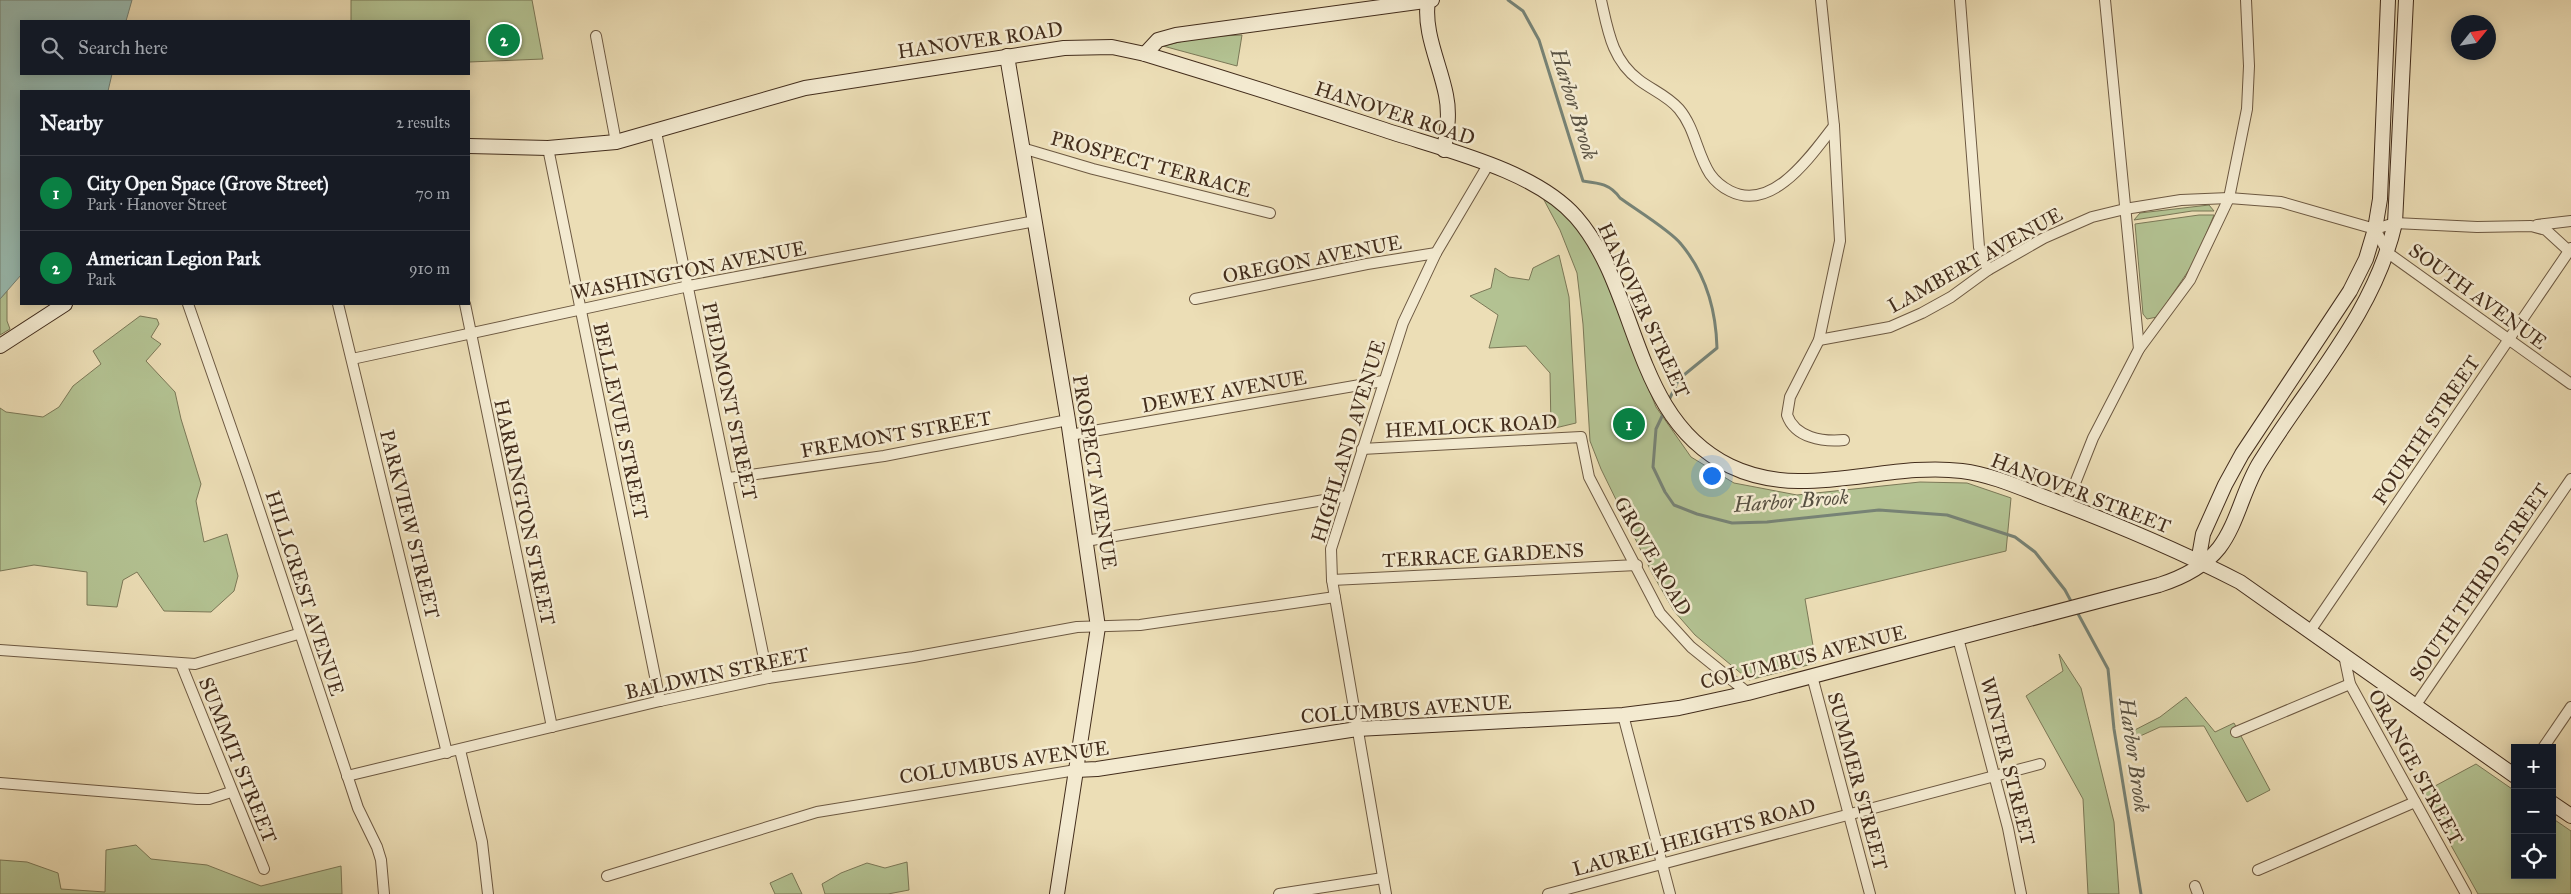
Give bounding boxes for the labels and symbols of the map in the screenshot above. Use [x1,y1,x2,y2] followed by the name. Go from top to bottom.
[2451,15,2496,60] north arrow
[896,17,1064,63] street label: HANOVER ROAD
[488,21,520,59] pin: 2
[1544,44,1604,164] water label: Harbor Brook
[1312,76,1478,150] street label: HANOVER ROAD
[1048,126,1254,202] street label: PROSPECT TERRACE
[1884,202,2066,318] street label: LAMBERT AVENUE
[1593,219,1695,402] street label: HANOVER STREET
[1221,230,1403,288] street label: OREGON AVENUE
[570,236,808,304] street label: WASHINGTON AVENUE
[2404,238,2552,354] street label: SOUTH AVENUE
[697,300,763,502] street label: PIEDMONT STREET
[588,320,654,522] street label: BELLEVUE STREET
[1306,337,1390,545] street label: HIGHLAND AVENUE
[2367,351,2485,509] street label: FOURTH STREET
[1140,365,1308,417] street label: DEWEY AVENUE
[1068,373,1122,571] street label: PROSPECT AVENUE
[489,397,561,627] street label: HARRINGTON STREET
[799,405,994,463] street label: FREMONT STREET
[1613,405,1645,443] pin: 1
[1384,410,1558,442] street label: HEMLOCK ROAD
[375,427,445,621] street label: PARKVIEW STREET
[1988,448,2174,538] street label: HANOVER STREET
[1699,463,1725,489] your location
[2404,478,2554,685] street label: SOUTH THIRD STREET
[1731,484,1850,518] water label: Harbor Brook
[260,487,350,699] street label: HILLCREST AVENUE
[1609,492,1697,620] street label: GROVE ROAD
[1382,538,1584,572] street label: TERRACE GARDENS
[1698,620,1908,694] street label: COLUMBUS AVENUE
[623,642,811,704] street label: BALDWIN STREET
[194,674,282,847] street label: SUMMIT STREET
[1975,674,2041,848] street label: WINTER STREET
[2363,685,2469,849] street label: ORANGE STREET
[1300,690,1512,728] street label: COLUMBUS AVENUE
[1823,690,1893,873] street label: SUMMER STREET
[2113,695,2155,815] water label: Harbor Brook
[898,735,1110,789] street label: COLUMBUS AVENUE
[1570,793,1818,881] street label: LAUREL HEIGHTS ROAD

